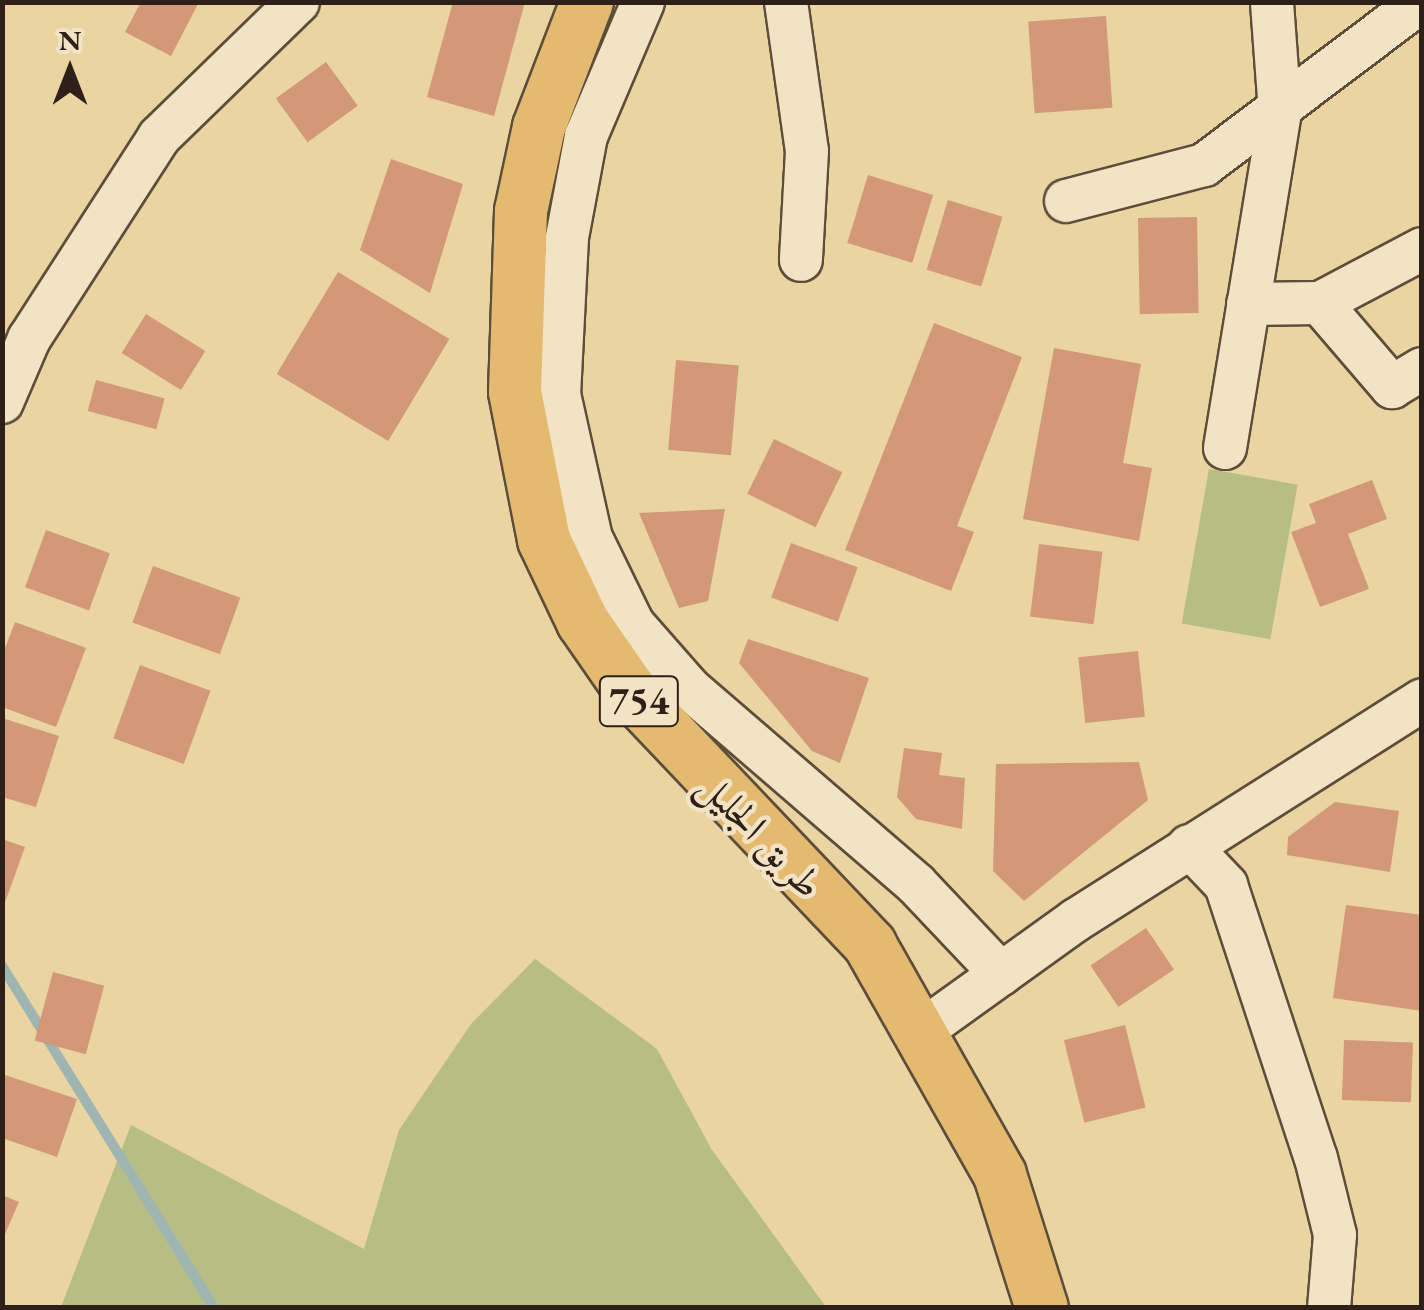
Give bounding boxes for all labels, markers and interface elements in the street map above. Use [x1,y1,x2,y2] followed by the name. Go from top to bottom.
[20,20,120,120] north arrow
[59,22,81,58] text: N
[596,668,682,734] road number: 754
[689,760,833,908] street label: طريق الجليل

